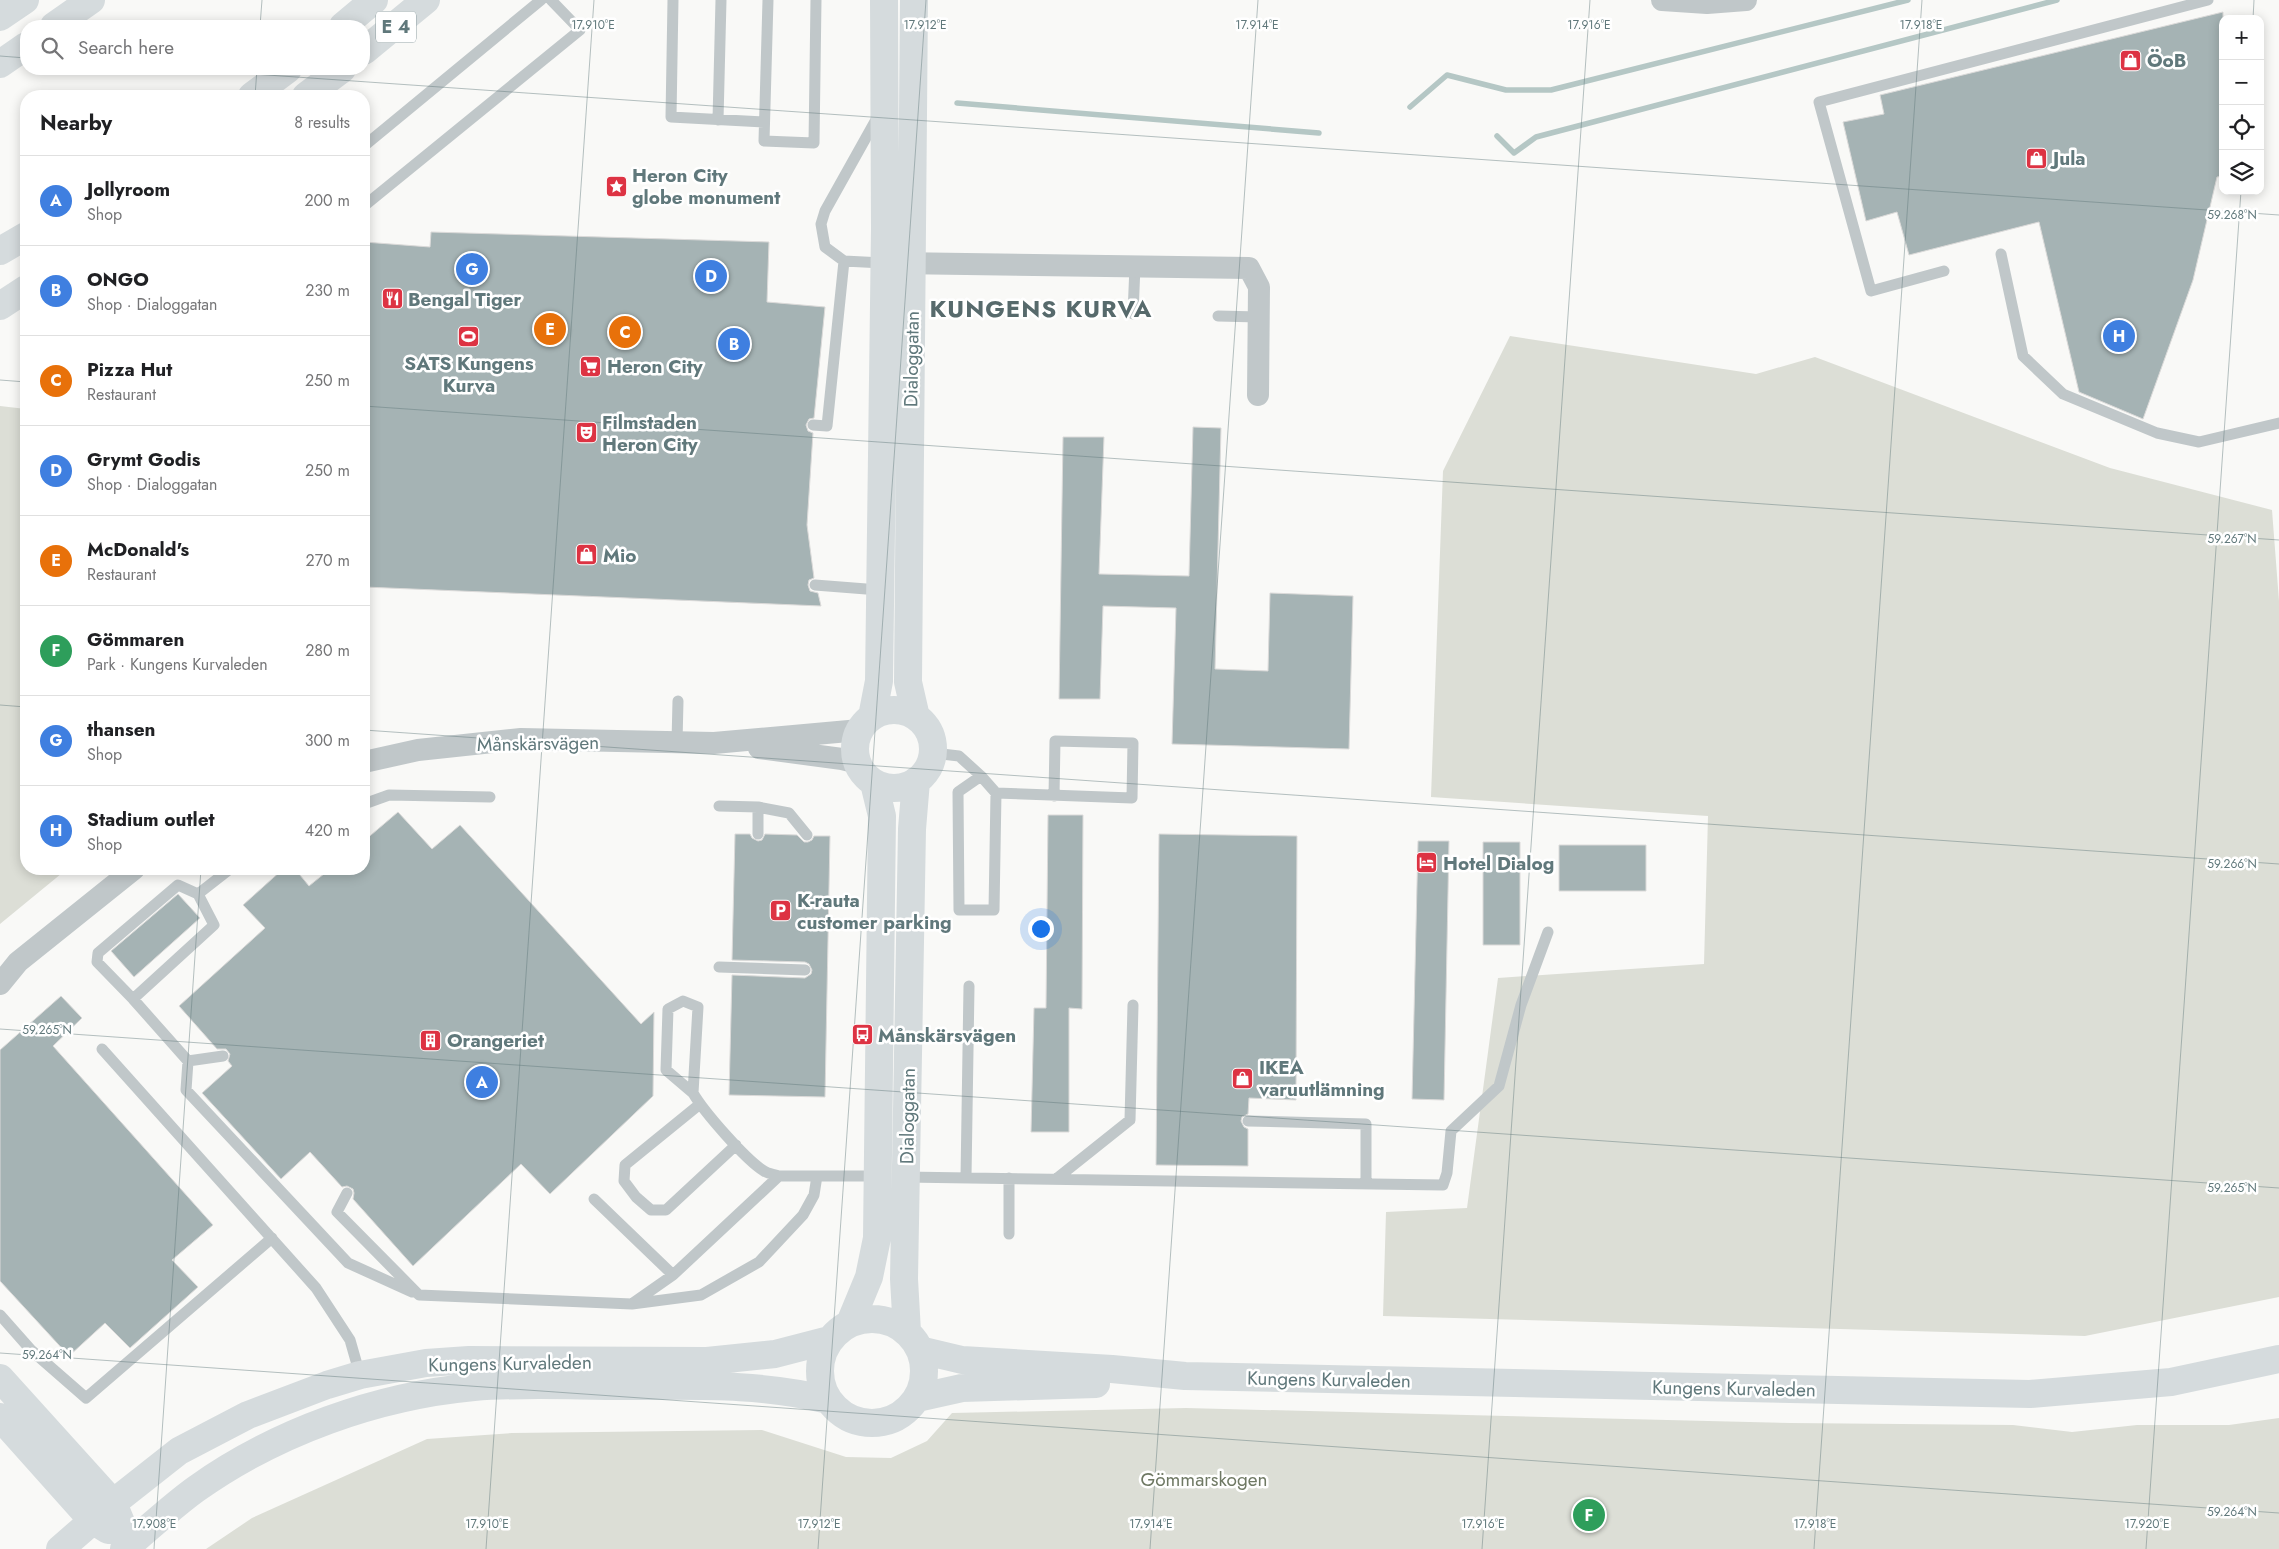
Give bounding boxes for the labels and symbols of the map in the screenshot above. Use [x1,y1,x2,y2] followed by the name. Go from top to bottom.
[376,12,416,42] road number: E 4
[571,16,615,34] text: 17.910°E
[903,16,947,34] text: 17.912°E
[1235,16,1279,34] text: 17.914°E
[1567,16,1611,34] text: 17.916°E
[1900,16,1942,34] text: 17.918°E
[2147,47,2186,74] place label: ÖoB
[2119,48,2143,72] shop icon: ÖoB
[2049,145,2086,172] place label: Jula
[2025,146,2049,170] shop icon: Jula
[632,162,780,211] place label: Heron City globe monument
[604,174,628,198] place icon: Heron City globe monument
[2207,206,2257,224] text: 59.268°N
[456,250,488,288] pin: G
[695,257,727,295] pin: D
[408,286,521,313] place label: Bengal Tiger
[380,287,404,311] restaurant icon: Bengal Tiger
[930,291,1152,326] district label: KUNGENS KURVA
[534,310,566,348] pin: E
[897,311,926,407] street label: Dialoggatan
[609,313,641,351] pin: C
[2103,317,2135,355] pin: H
[457,325,481,349] sports icon: SATS Kungens Kurva
[718,325,750,363] pin: B
[404,350,534,399] place label: SATS Kungens Kurva
[607,353,704,380] place label: Heron City
[579,354,603,378] supermarket icon: Heron City
[602,409,699,458] place label: Filmstaden Heron City
[574,421,598,445] theatre icon: Filmstaden Heron City
[2207,530,2257,548] text: 59.267°N
[603,542,636,569] place label: Mio
[575,543,599,567] shop icon: Mio
[477,729,599,758] street label: Månskärsvägen
[1443,850,1554,877] place label: Hotel Dialog
[1415,851,1439,875] hotel icon: Hotel Dialog
[2207,855,2257,873] text: 59.266°N
[797,887,952,936] place label: K-rauta customer parking
[769,899,793,923] parking icon: K-rauta customer parking
[1028,916,1054,942] your location
[22,1021,72,1039] text: 59.265°N
[878,1022,1016,1049] place label: Månskärsvägen
[850,1023,874,1047] bus stop icon: Månskärsvägen
[447,1027,544,1054] place label: Orangeriet
[419,1028,443,1052] building icon: Orangeriet
[1258,1054,1385,1103] place label: IKEA varuutlämning
[466,1063,498,1101] pin: A
[1231,1066,1255,1090] shop icon: IKEA varuutlämning
[893,1068,922,1164] street label: Dialoggatan
[2207,1179,2257,1197] text: 59.265°N
[22,1346,72,1364] text: 59.264°N
[428,1349,592,1378] street label: Kungens Kurvaleden
[1247,1365,1411,1394] street label: Kungens Kurvaleden
[1652,1374,1816,1403] street label: Kungens Kurvaleden
[1140,1466,1268,1493] park label: Gömmarskogen
[1573,1496,1605,1534] pin: F
[2207,1503,2257,1521] text: 59.264°N
[132,1515,176,1533] text: 17.908°E
[465,1515,509,1533] text: 17.910°E
[797,1515,841,1533] text: 17.912°E
[1129,1515,1173,1533] text: 17.914°E
[1461,1515,1505,1533] text: 17.916°E
[1794,1515,1836,1533] text: 17.918°E
[2125,1515,2169,1533] text: 17.920°E

